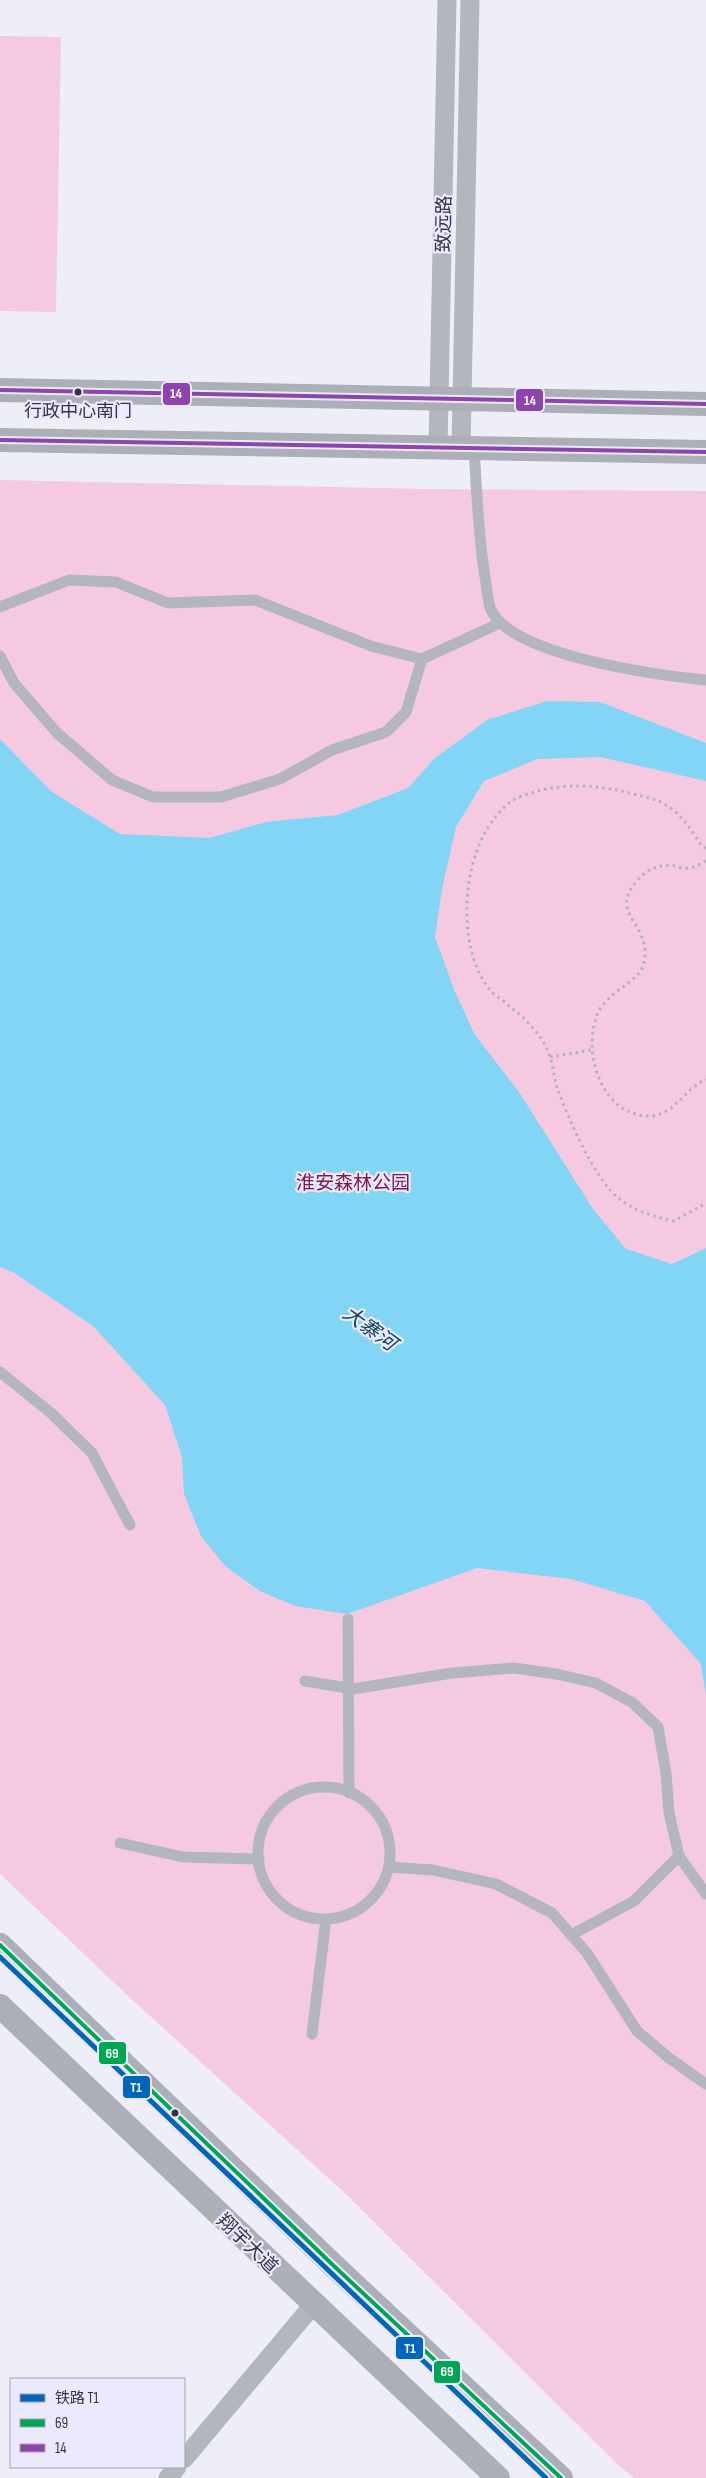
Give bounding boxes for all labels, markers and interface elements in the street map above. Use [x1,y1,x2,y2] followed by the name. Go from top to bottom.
[433,195,456,253] street label: 致远路
[162,382,191,406] line badge: 14
[170,385,183,402] text: 14
[73,387,83,397] marker: 行政中心南门
[515,388,544,412] line badge: 14
[524,392,537,409] text: 14
[24,401,132,422] place label: 行政中心南门
[296,1172,410,1195] park label: 淮安森林公园
[338,1301,404,1359] water label: 大寨河
[98,2041,127,2065] line badge: 69
[105,2045,119,2062] text: 69
[122,2075,151,2099] line badge: T1
[130,2079,142,2096] text: T1
[170,2108,180,2118] unlabelled marker
[212,2209,282,2279] street label: 翔宇大道
[395,2336,424,2360] line badge: T1
[404,2340,416,2357] text: T1
[433,2360,461,2384] line badge: 69
[440,2363,454,2380] text: 69
[10,2378,185,2468] legend
[55,2389,100,2408] text: 铁路 T1
[55,2414,68,2433] text: 69
[55,2439,67,2458] text: 14

